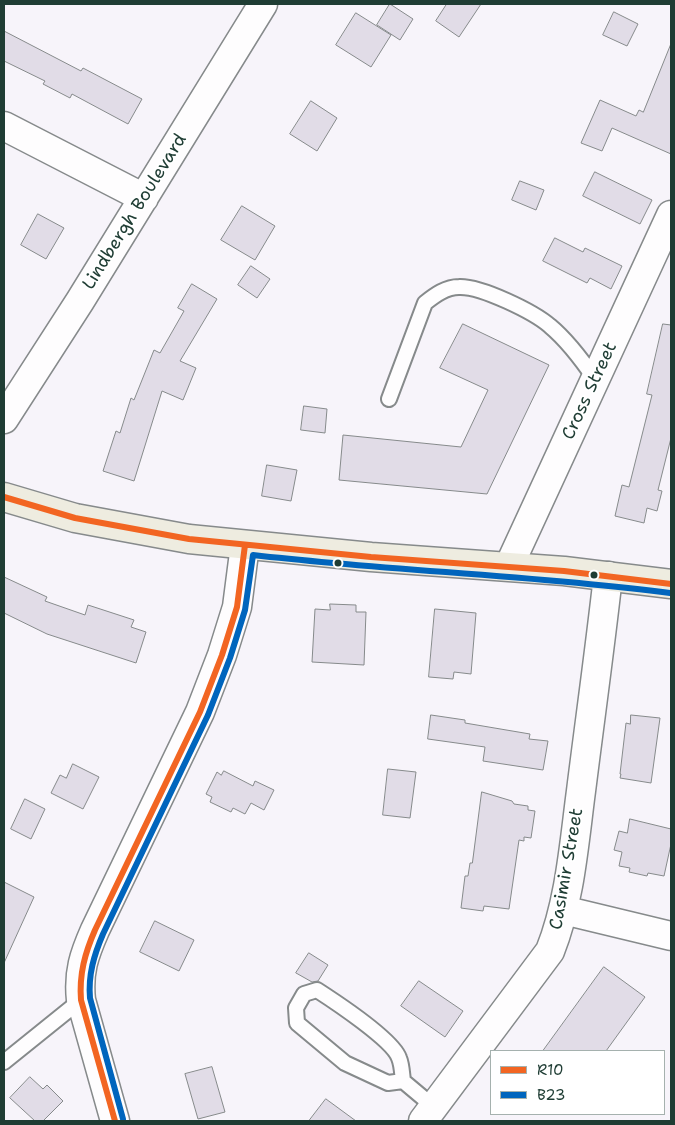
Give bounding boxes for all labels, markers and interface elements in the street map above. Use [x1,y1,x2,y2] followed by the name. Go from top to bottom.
[78,130,192,294] street label: Lindbergh Boulevard
[558,339,622,443] street label: Cross Street
[333,558,343,568] unlabelled marker
[589,570,599,580] unlabelled marker
[546,807,588,931] street label: Casimir Street
[490,1050,665,1115] legend
[537,1060,564,1080] text: R10
[537,1085,566,1105] text: B23

